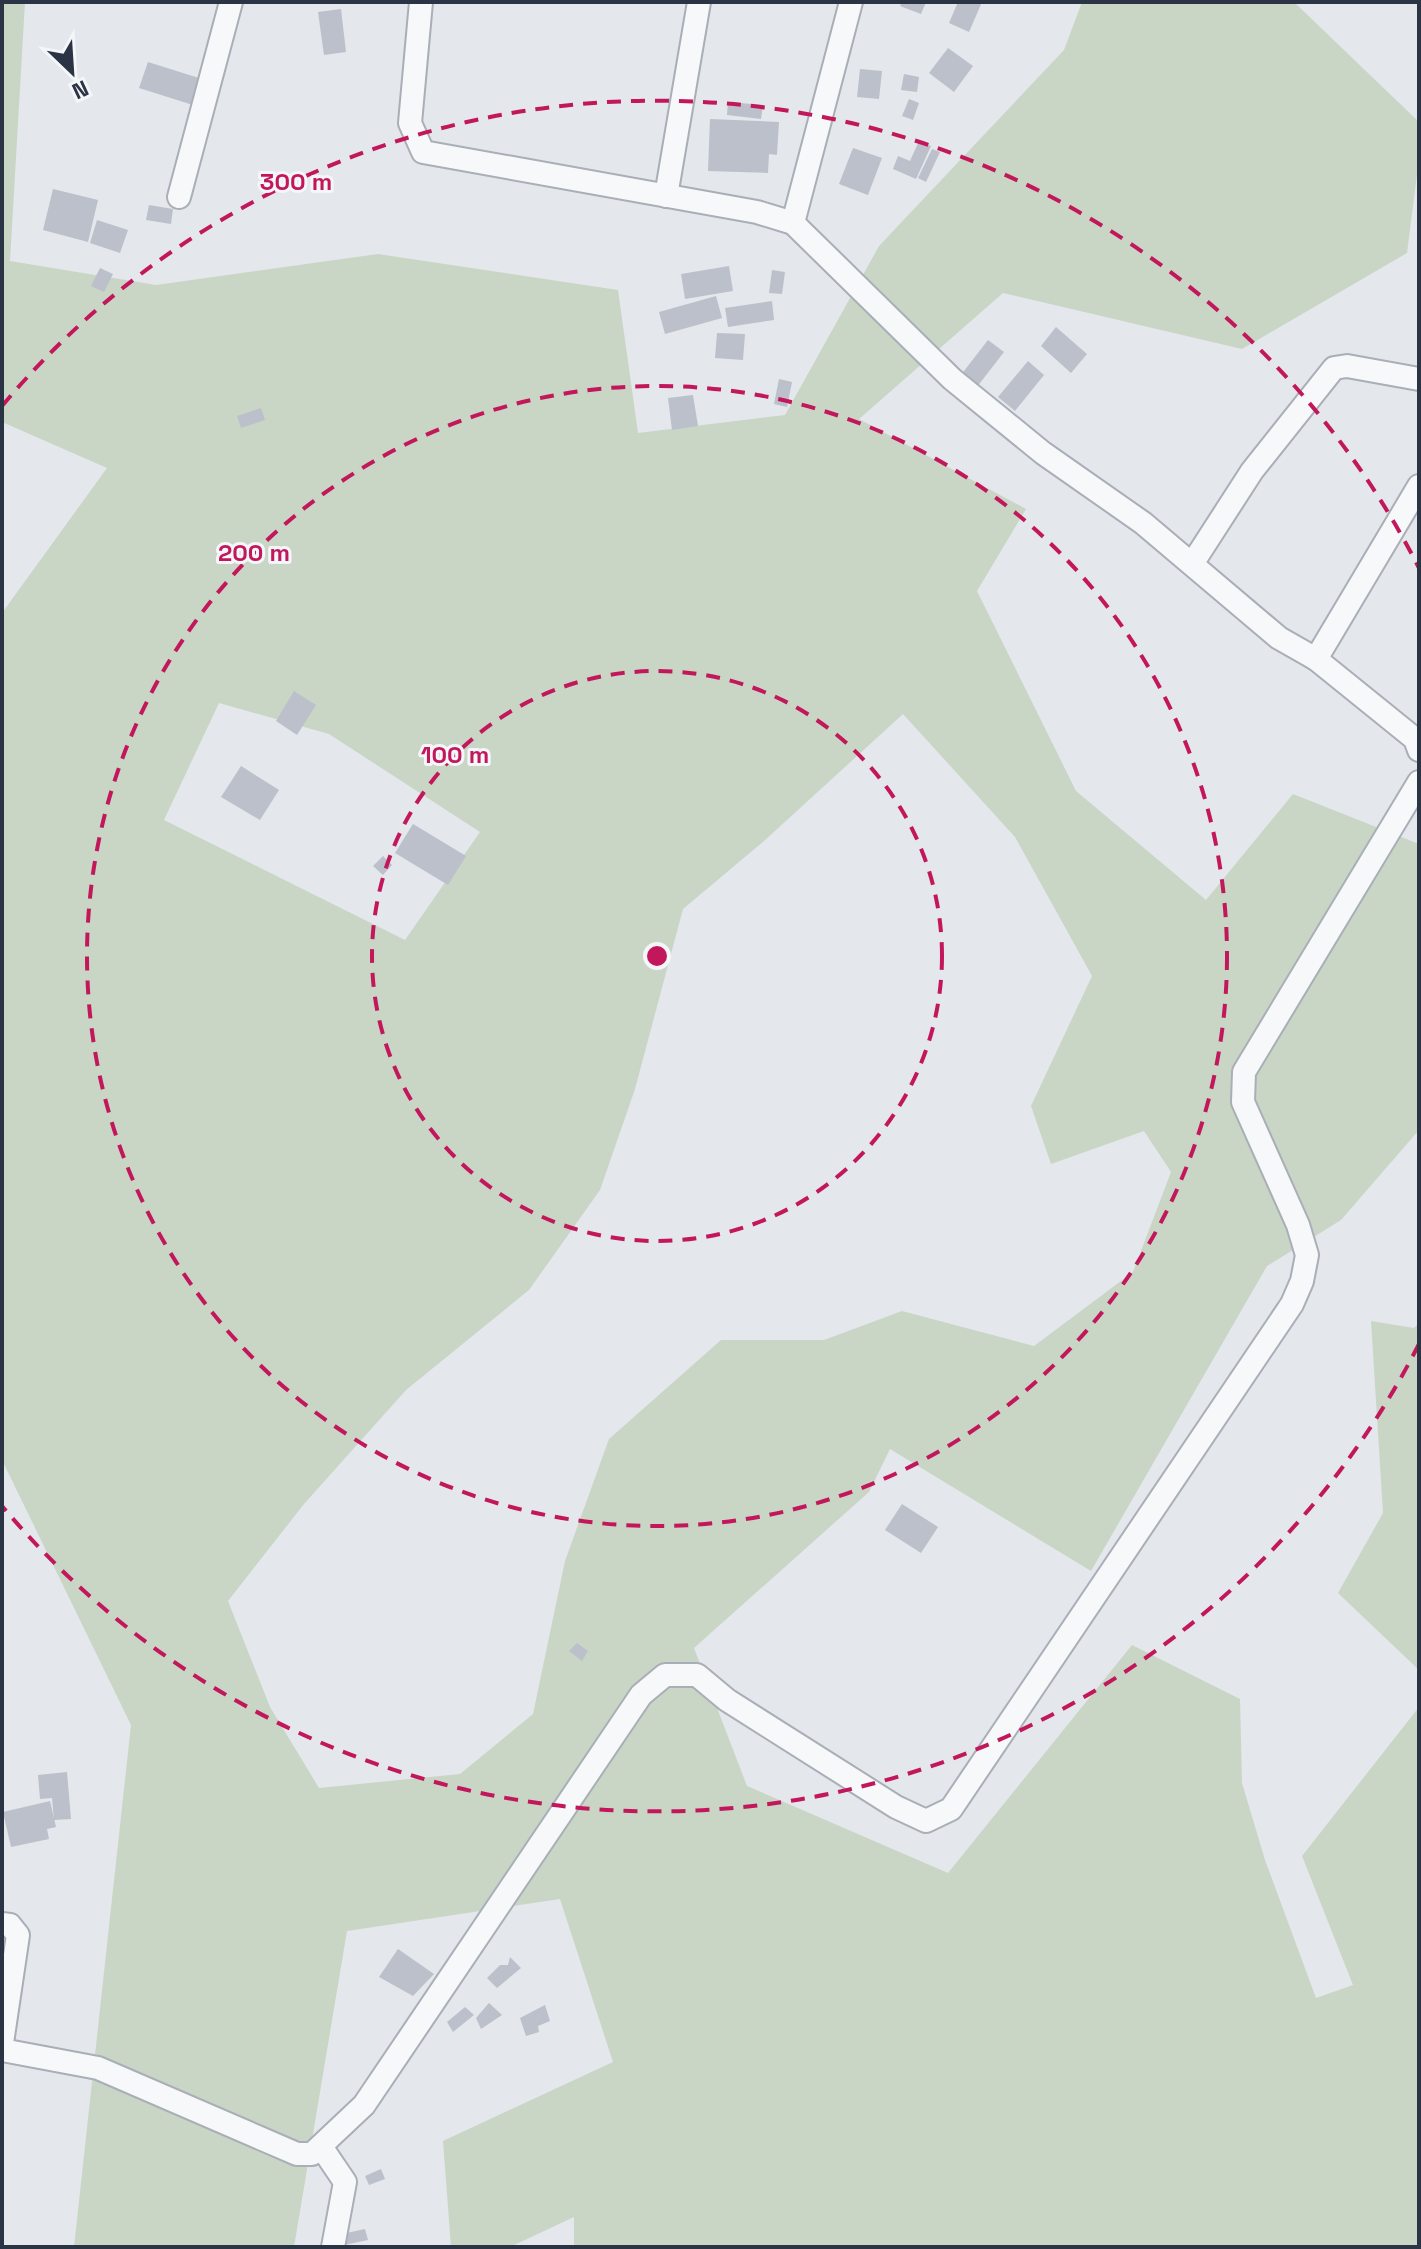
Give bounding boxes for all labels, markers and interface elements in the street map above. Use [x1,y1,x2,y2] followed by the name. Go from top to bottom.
[32,32,112,112] north arrow
[68,74,93,106] text: N
[260,166,332,197] text: 300 m
[218,537,290,568] text: 200 m
[421,739,489,770] text: 100 m
[643,942,671,970] centre of rings

